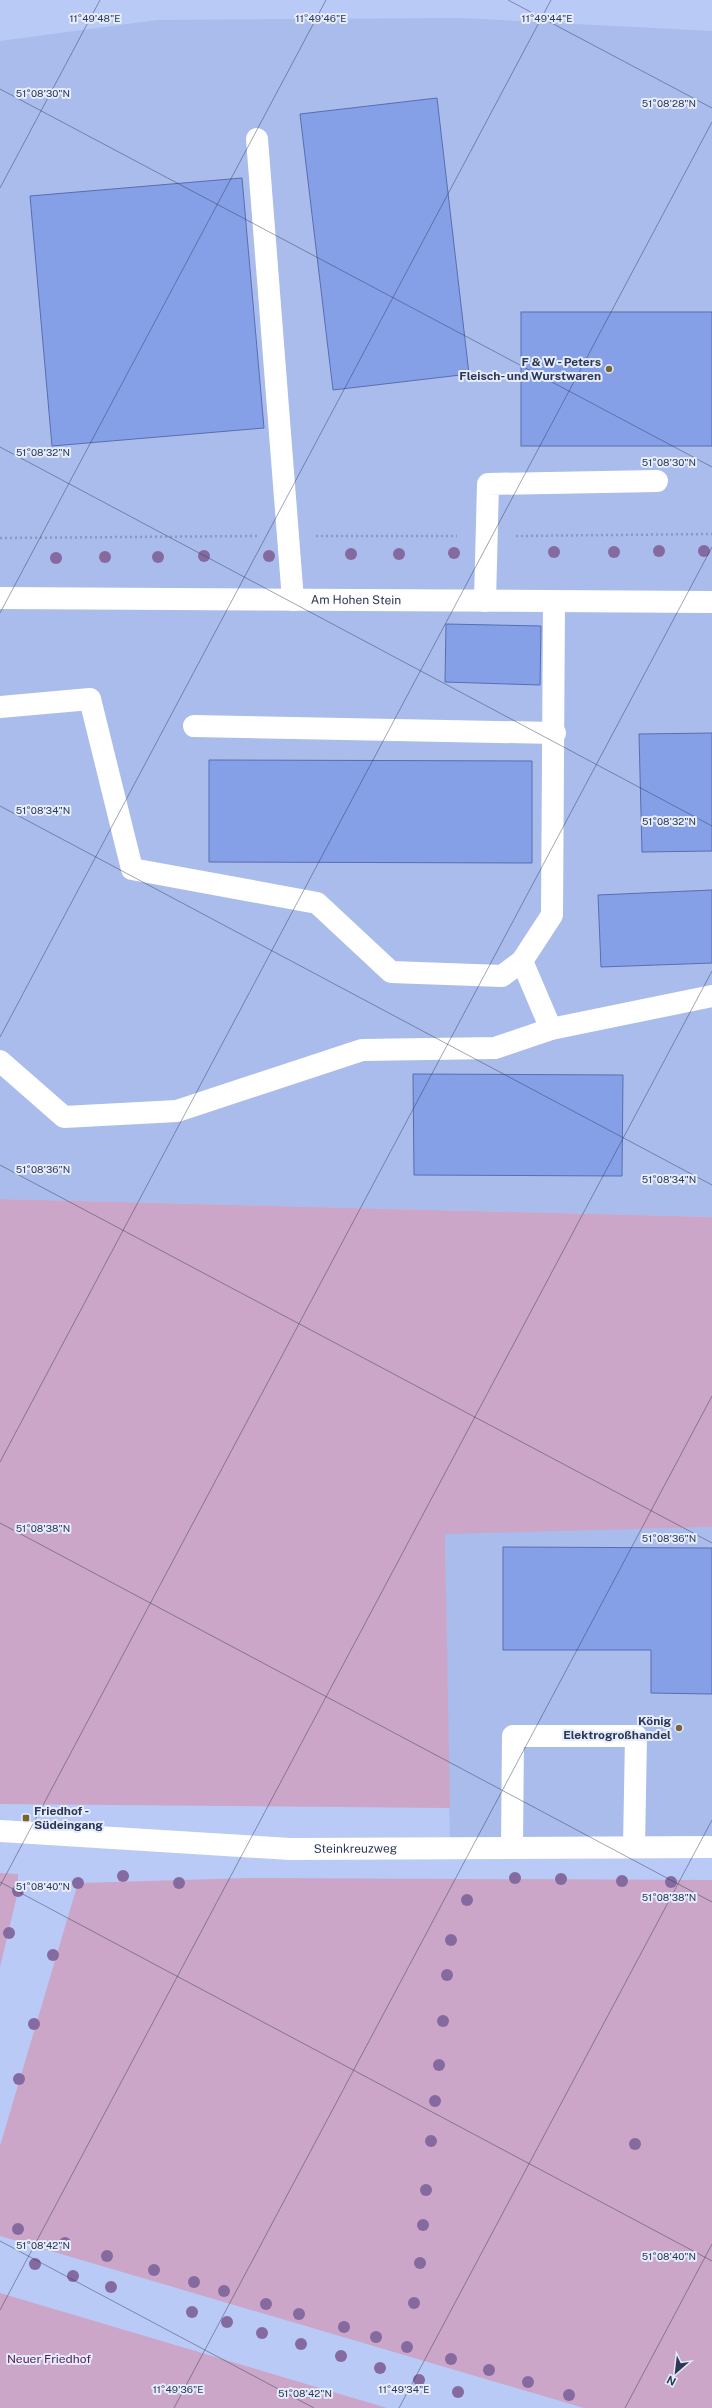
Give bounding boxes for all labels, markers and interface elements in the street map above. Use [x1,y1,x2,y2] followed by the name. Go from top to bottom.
[69,12,121,24] text: 11°49'48"E
[296,12,346,24] text: 11°49'46"E
[522,12,572,24] text: 11°49'44"E
[16,87,70,99] text: 51°08'30"N
[642,97,696,109] text: 51°08'28"N
[459,355,601,383] place label: F & W - Peters Fleisch- und Wurstwaren
[604,364,614,374] marker: F & W - Peters Fleisch- und Wurstwaren
[16,446,70,458] text: 51°08'32"N
[642,456,696,468] text: 51°08'30"N
[311,593,401,607] street label: Am Hohen Stein
[16,804,70,816] text: 51°08'34"N
[642,815,696,827] text: 51°08'32"N
[16,1163,70,1175] text: 51°08'36"N
[642,1173,696,1185] text: 51°08'34"N
[16,1522,70,1534] text: 51°08'38"N
[642,1532,696,1544] text: 51°08'36"N
[563,1714,671,1742] place label: König Elektrogroßhandel
[674,1723,684,1733] marker: König Elektrogroßhandel
[34,1804,103,1832] place label: Friedhof - Südeingang
[21,1813,31,1823] marker: Friedhof - Südeingang
[314,1841,397,1856] street label: Steinkreuzweg
[16,1880,70,1892] text: 51°08'40"N
[642,1891,696,1903] text: 51°08'38"N
[16,2239,70,2251] text: 51°08'42"N
[642,2250,696,2262] text: 51°08'40"N
[7,2352,91,2366] park label: Neuer Friedhof
[656,2352,696,2392] north arrow
[665,2374,678,2388] text: N
[153,2383,203,2395] text: 11°49'36"E
[379,2383,429,2395] text: 11°49'34"E
[278,2387,332,2399] text: 51°08'42"N

